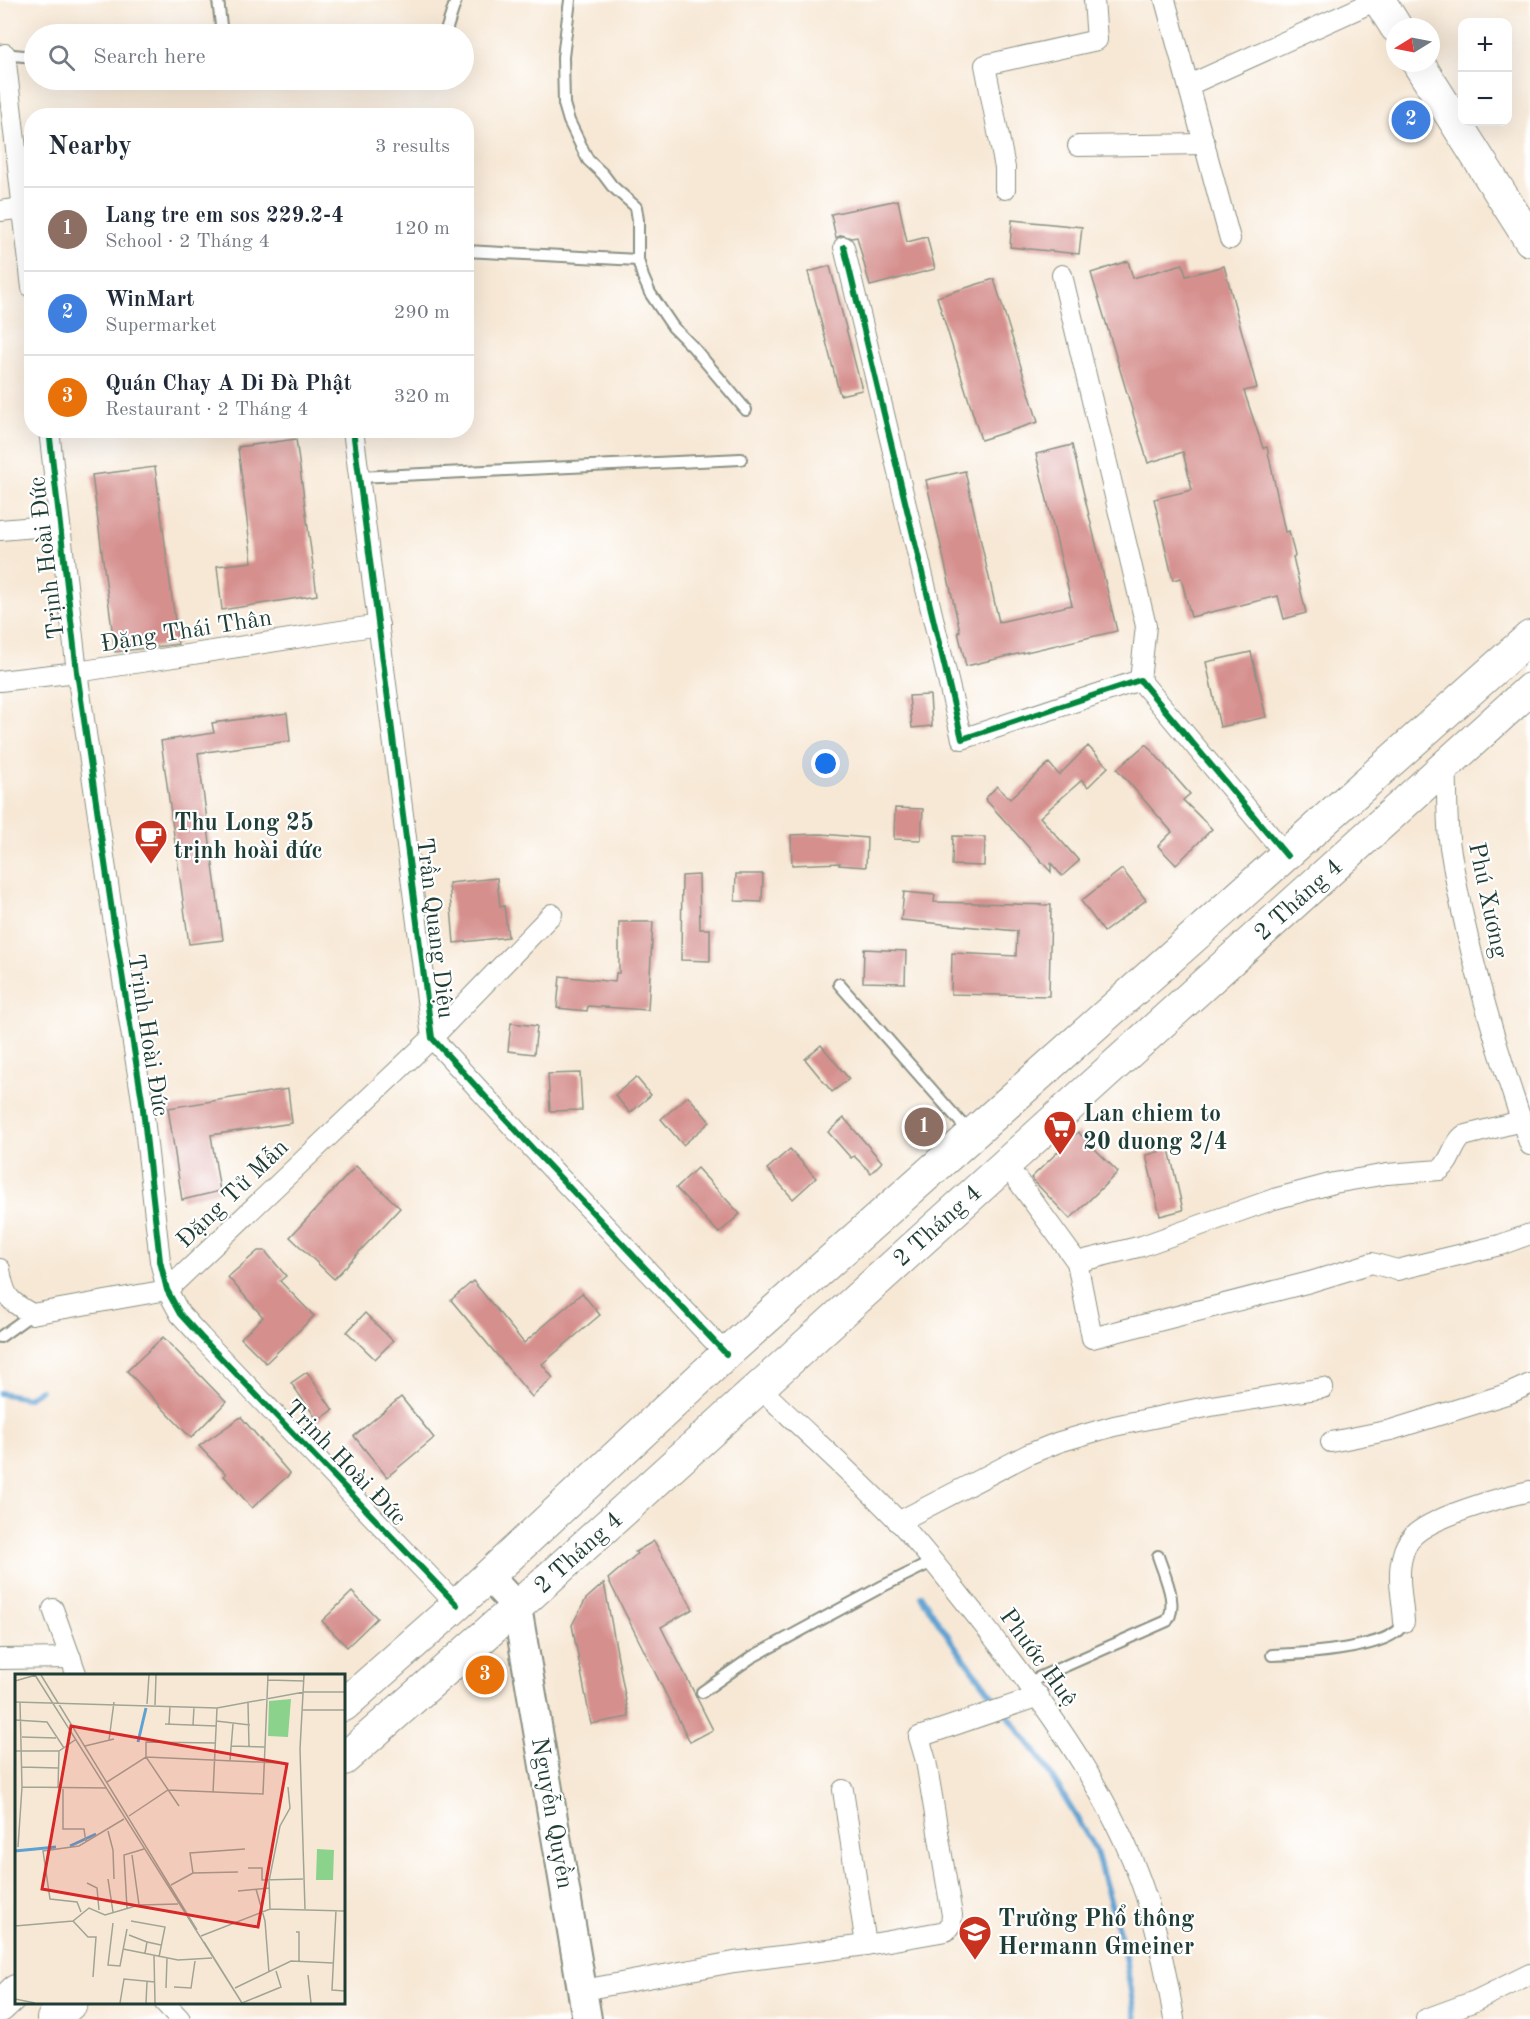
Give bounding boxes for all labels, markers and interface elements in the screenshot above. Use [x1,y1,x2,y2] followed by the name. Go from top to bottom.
[1386,18,1440,72] north arrow
[1458,18,1512,126] map controls
[1458,18,1512,72] button: +
[24,24,474,90] search box
[45,41,78,74] icon: search
[93,46,206,68] text: Search here
[1458,72,1512,126] button: −
[1392,98,1430,142] pin: 2
[48,134,132,160] text: Nearby
[375,137,450,157] text: 3 results
[105,205,344,227] text: Lang tre em sos 229.2-4
[62,219,73,239] text: 1
[394,219,450,239] text: 120 m
[105,232,270,252] text: School · 2 Tháng 4
[105,289,194,311] text: WinMart
[62,303,73,323] text: 2
[394,303,450,323] text: 290 m
[105,316,216,336] text: Supermarket
[105,373,352,395] text: Quán Chay A Di Đà Phật
[62,387,73,407] text: 3
[394,387,450,407] text: 320 m
[105,400,308,420] text: Restaurant · 2 Tháng 4
[26,475,70,640] street label: Trịnh Hoài Đức
[99,607,274,657] street label: Đặng Thái Thân
[811,749,840,778] your location
[174,811,323,864] place label: Thu Long 25 trịnh hoài đức
[133,818,169,865] cafe icon: Thu Long 25 trịnh hoài đức
[411,836,459,1020] street label: Trần Quang Diệu
[1463,840,1511,960] street label: Phú Xương
[1251,855,1348,946] street label: 2 Tháng 4
[122,953,172,1118] street label: Trịnh Hoài Đức
[1083,1103,1228,1155] place label: Lan chiem to 20 duong 2/4
[904,1104,944,1150] pin: 1
[1042,1109,1078,1156] supermarket icon: Lan chiem to 20 duong 2/4
[172,1134,294,1253] street label: Đặng Tử Mẫn
[890,1181,987,1272] street label: 2 Tháng 4
[279,1396,410,1531] street label: Trịnh Hoài Đức
[531,1508,628,1599] street label: 2 Tháng 4
[994,1605,1081,1711] street label: Phước Huệ
[466,1652,504,1698] pin: 3
[15,1674,345,2004] inset map
[526,1735,578,1891] street label: Nguyễn Quyền
[998,1904,1195,1960] place label: Trường Phổ thông Hermann Gmeiner
[957,1914,993,1961] school or university icon: Trường Phổ thông Hermann Gmeiner

